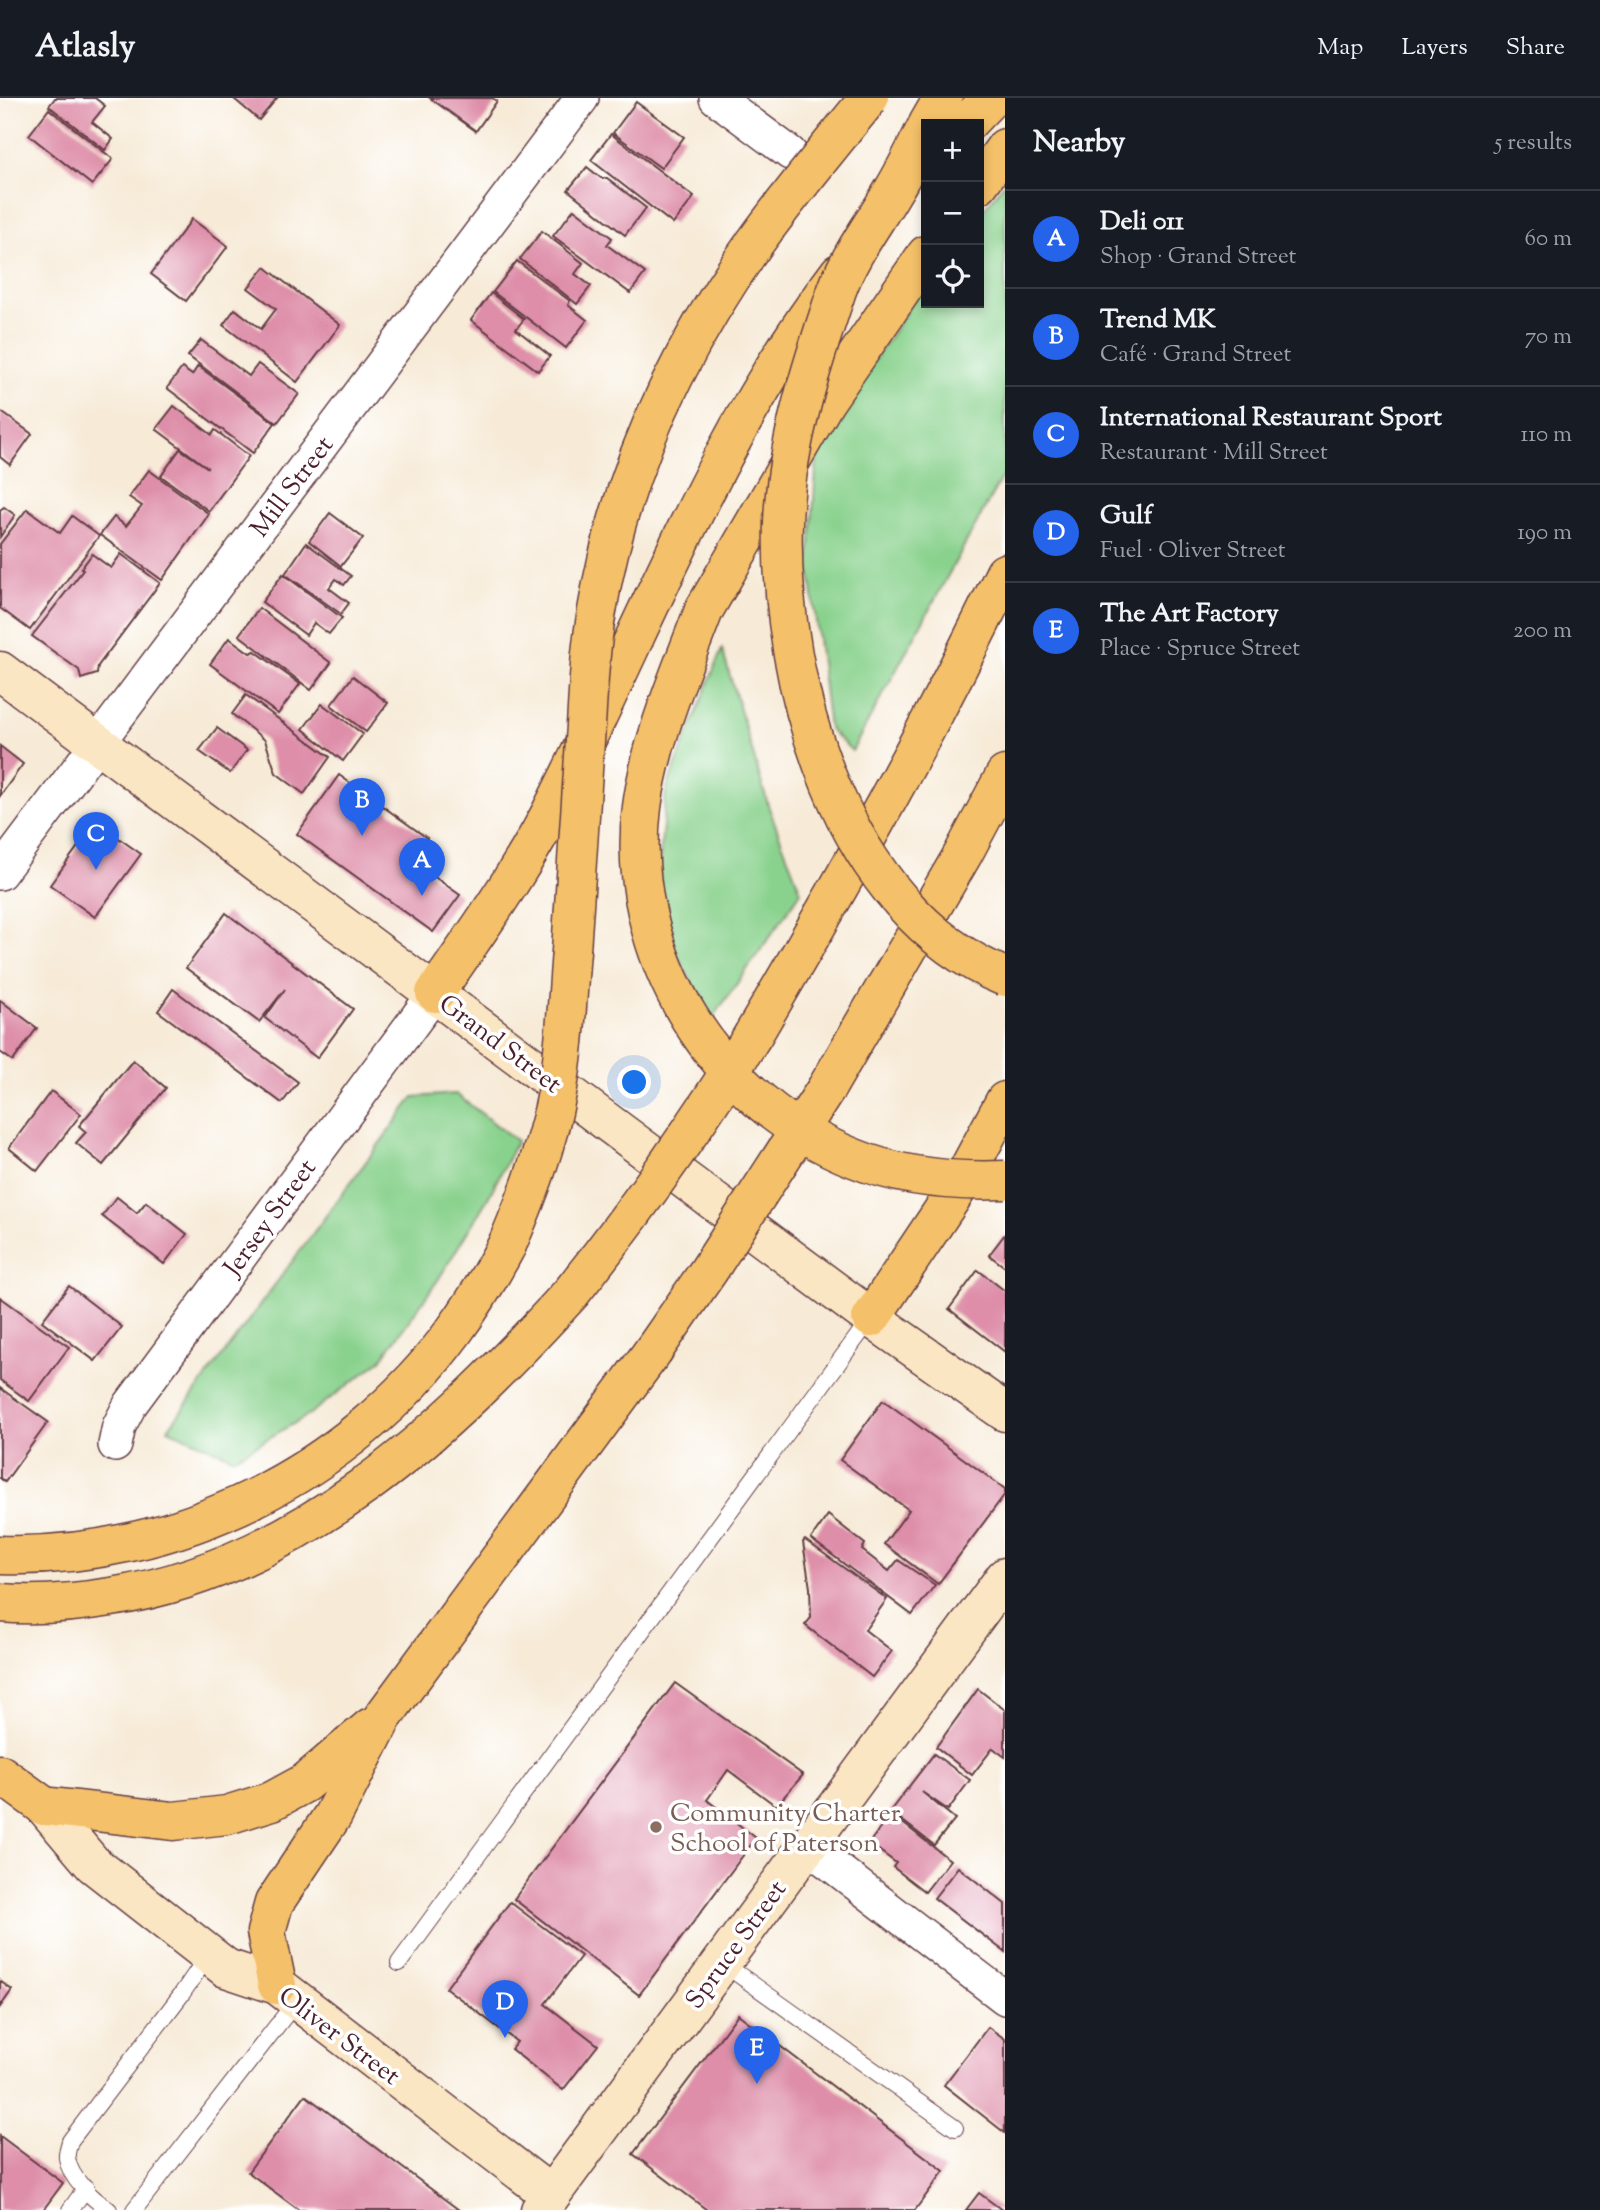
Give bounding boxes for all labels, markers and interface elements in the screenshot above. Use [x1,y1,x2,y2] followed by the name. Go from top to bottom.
[35,24,135,72] text: Atlasly
[1317,31,1363,65] text: Map
[1401,31,1468,65] text: Layers
[1506,31,1565,65] text: Share
[921,119,984,308] map controls
[921,119,984,182] button: +
[1033,122,1125,165] text: Nearby
[1495,127,1572,160] text: 5 results
[921,182,984,245] button: −
[1100,204,1184,241] text: Deli 011
[1047,223,1065,256] text: A
[1524,223,1572,256] text: 60 m
[1100,241,1296,274] text: Shop · Grand Street
[921,245,984,308] button: locate
[1100,302,1216,339] text: Trend MK
[1049,321,1063,354] text: B
[1525,321,1572,354] text: 70 m
[1100,339,1291,372] text: Café · Grand Street
[1100,400,1442,437] text: International Restaurant Sport
[1047,419,1065,452] text: C
[1521,419,1572,452] text: 110 m
[243,429,343,546] street label: Mill Street
[1100,437,1328,470] text: Restaurant · Mill Street
[1100,498,1152,535] text: Gulf
[1047,517,1065,550] text: D
[1517,517,1572,550] text: 190 m
[1100,535,1286,568] text: Fuel · Oliver Street
[1100,596,1279,633] text: The Art Factory
[1049,615,1063,648] text: E
[1513,615,1572,648] text: 200 m
[1100,633,1300,666] text: Place · Spruce Street
[339,778,385,836] pin: B
[73,812,119,870] pin: C
[399,838,445,896] pin: A
[430,986,569,1104] street label: Grand Street
[617,1065,651,1099] your location
[215,1152,326,1286] street label: Jersey Street
[670,1796,901,1863] place label: Community Charter School of Paterson
[648,1819,664,1835] marker: Community Charter School of Paterson
[678,1873,796,2018] street label: Spruce Street
[270,1979,407,2095] street label: Oliver Street
[482,1980,528,2038] pin: D
[734,2026,780,2084] pin: E

